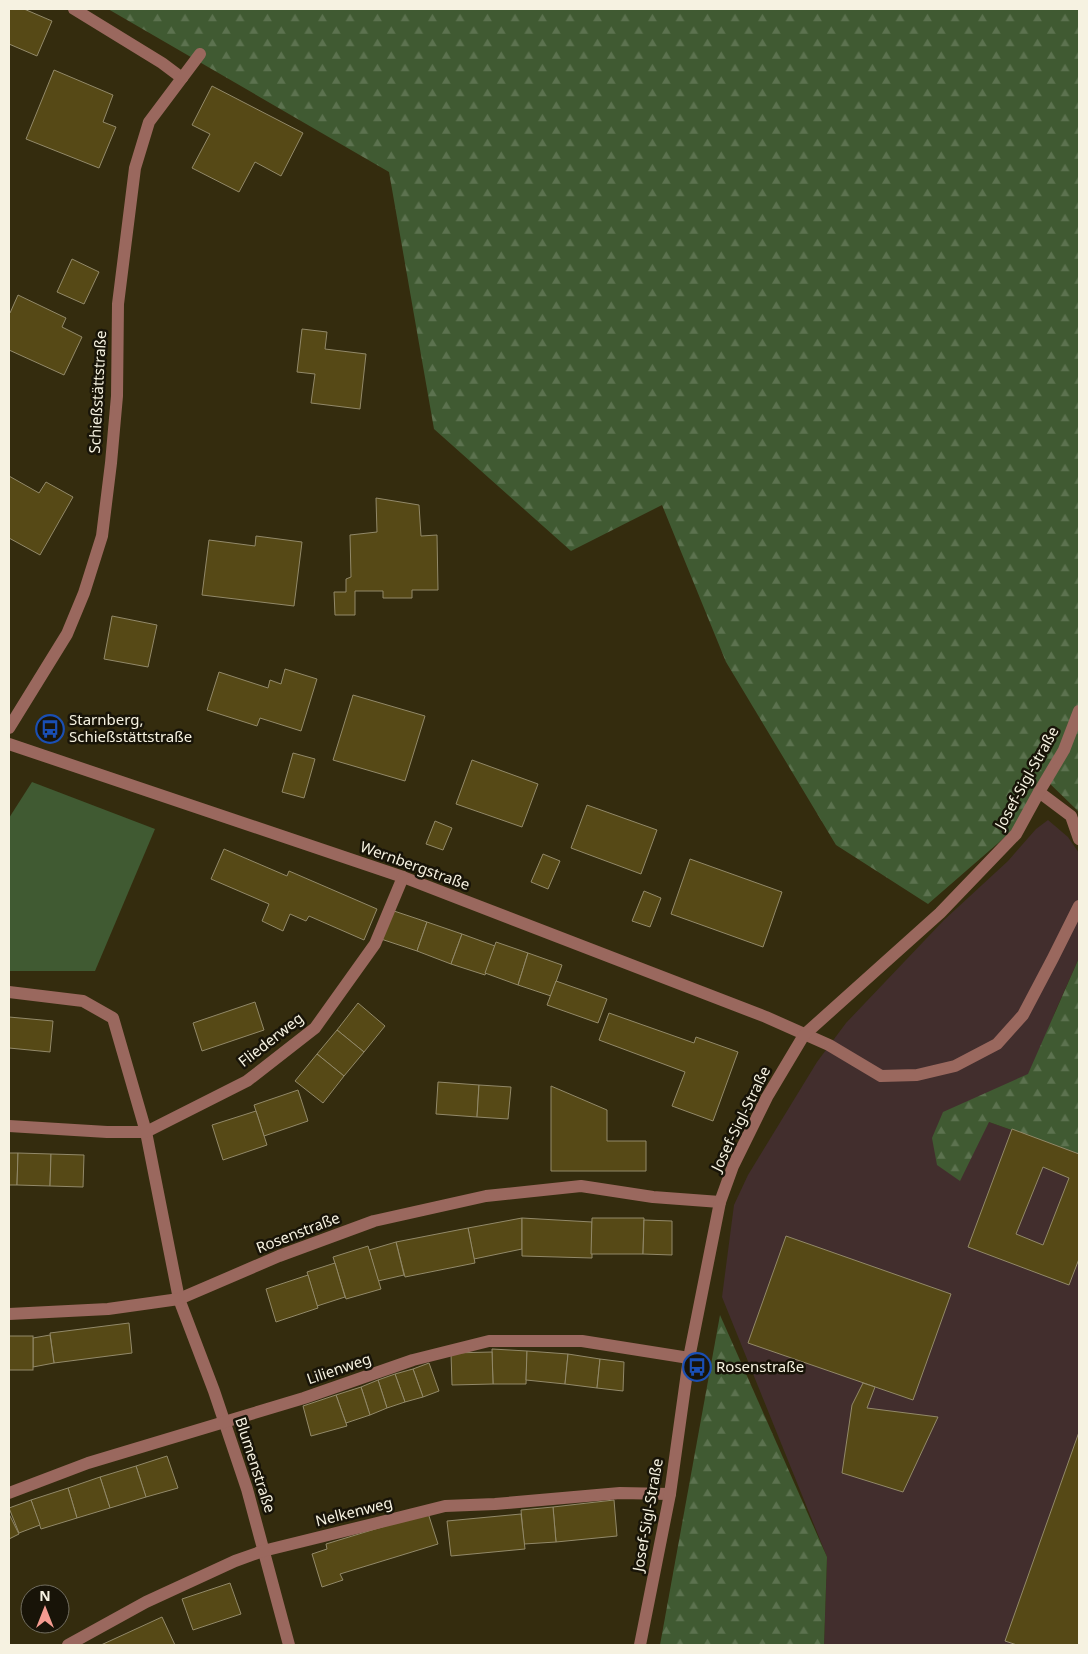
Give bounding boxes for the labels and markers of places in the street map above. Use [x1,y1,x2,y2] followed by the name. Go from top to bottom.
[69,709,192,746] place label: Starnberg, Schießstättstraße
[35,714,65,744] bus stop icon: Starnberg, Schießstättstraße
[682,1352,712,1382] bus stop icon: Rosenstraße
[716,1356,804,1376] place label: Rosenstraße

